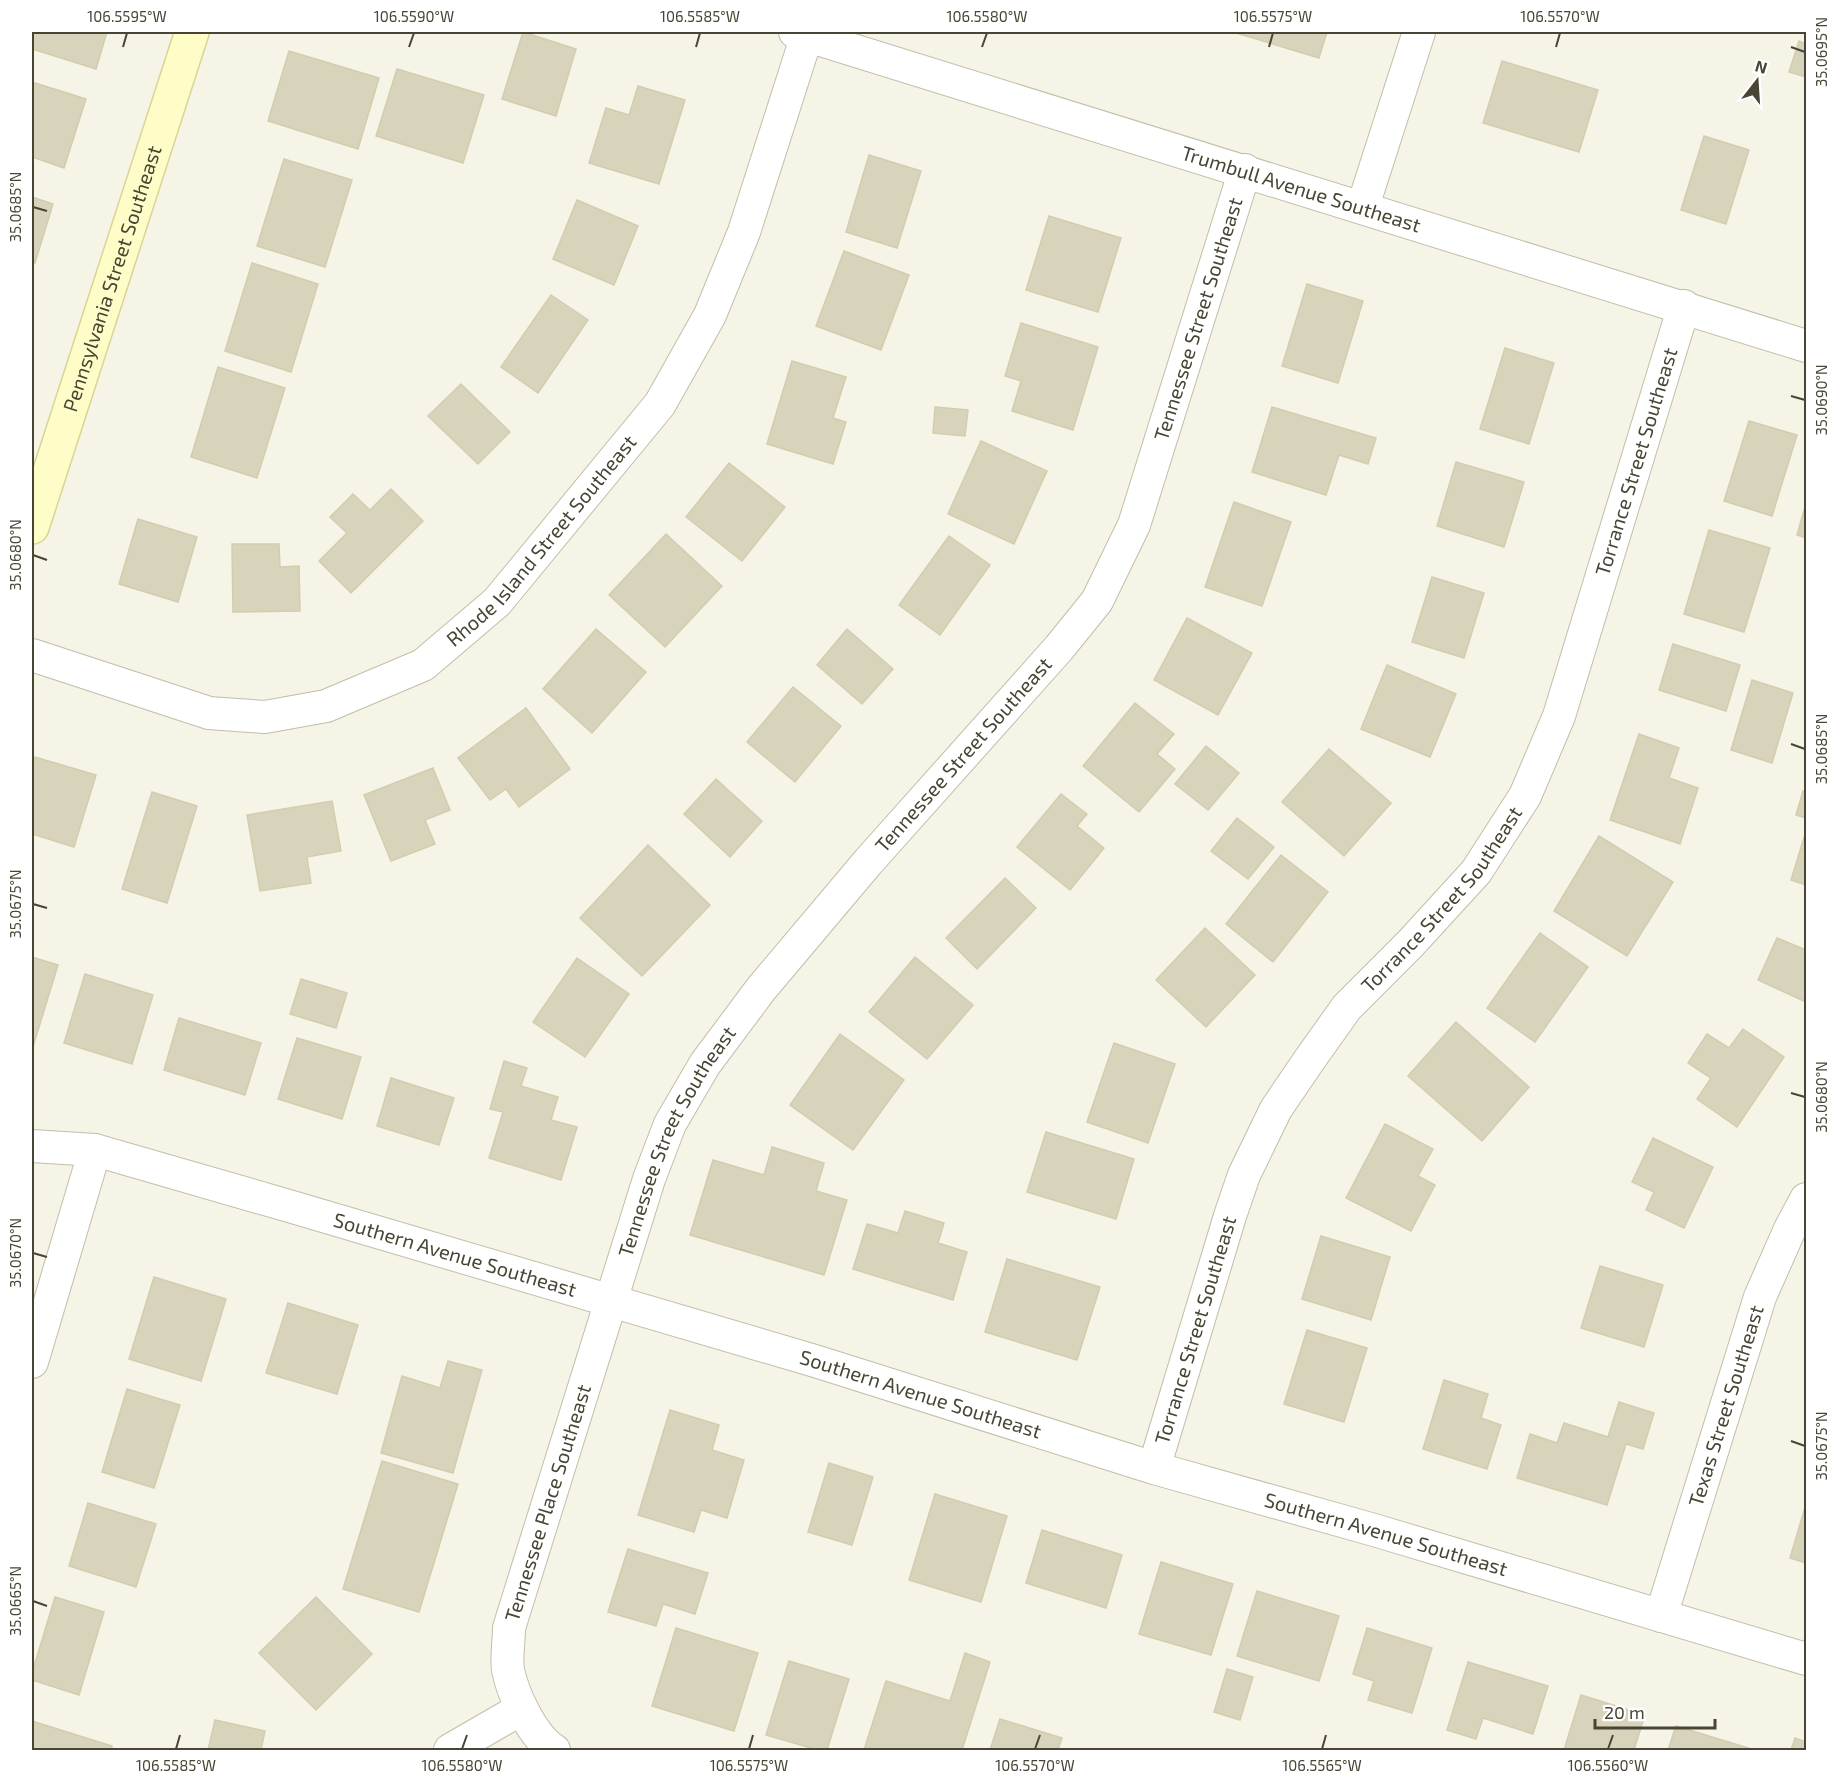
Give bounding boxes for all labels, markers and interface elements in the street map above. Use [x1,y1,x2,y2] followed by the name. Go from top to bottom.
[87,7,167,25] text: 106.5595°W
[374,7,454,25] text: 106.5590°W
[660,7,740,25] text: 106.5585°W
[947,7,1027,25] text: 106.5580°W
[1234,7,1312,25] text: 106.5575°W
[1520,7,1600,25] text: 106.5570°W
[1812,17,1830,87] text: 35.0695°N
[1727,51,1787,111] north arrow
[1753,55,1770,77] text: N
[1179,140,1424,237] street label: Trumbull Avenue Southeast
[57,142,166,414] street label: Pennsylvania Street Southeast
[6,172,24,242] text: 35.0685°N
[1148,194,1247,443] street label: Tennessee Street Southeast
[1589,344,1682,578] street label: Torrance Street Southeast
[1812,364,1830,436] text: 35.0690°N
[441,429,641,651] street label: Rhode Island Street Southeast
[6,519,24,591] text: 35.0680°N
[870,651,1056,857] street label: Tennessee Street Southeast
[1812,714,1830,784] text: 35.0685°N
[1356,801,1526,997] street label: Torrance Street Southeast
[6,869,24,939] text: 35.0675°N
[612,1021,740,1260] street label: Tennessee Street Southeast
[1812,1061,1830,1133] text: 35.0680°N
[331,1207,580,1301] street label: Southern Avenue Southeast
[1149,1212,1240,1447] street label: Torrance Street Southeast
[6,1218,24,1288] text: 35.0670°N
[1683,1302,1768,1509] street label: Texas Street Southeast
[797,1344,1045,1443] street label: Southern Avenue Southeast
[499,1381,595,1624] street label: Tennessee Place Southeast
[1812,1411,1830,1481] text: 35.0675°N
[1262,1487,1511,1580] street label: Southern Avenue Southeast
[6,1566,24,1636] text: 35.0665°N
[1595,1692,1715,1730] scale bar
[1604,1701,1645,1723] text: 20 m
[136,1756,216,1774] text: 106.5585°W
[422,1756,502,1774] text: 106.5580°W
[710,1756,788,1774] text: 106.5575°W
[995,1756,1075,1774] text: 106.5570°W
[1282,1756,1362,1774] text: 106.5565°W
[1568,1756,1648,1774] text: 106.5560°W

